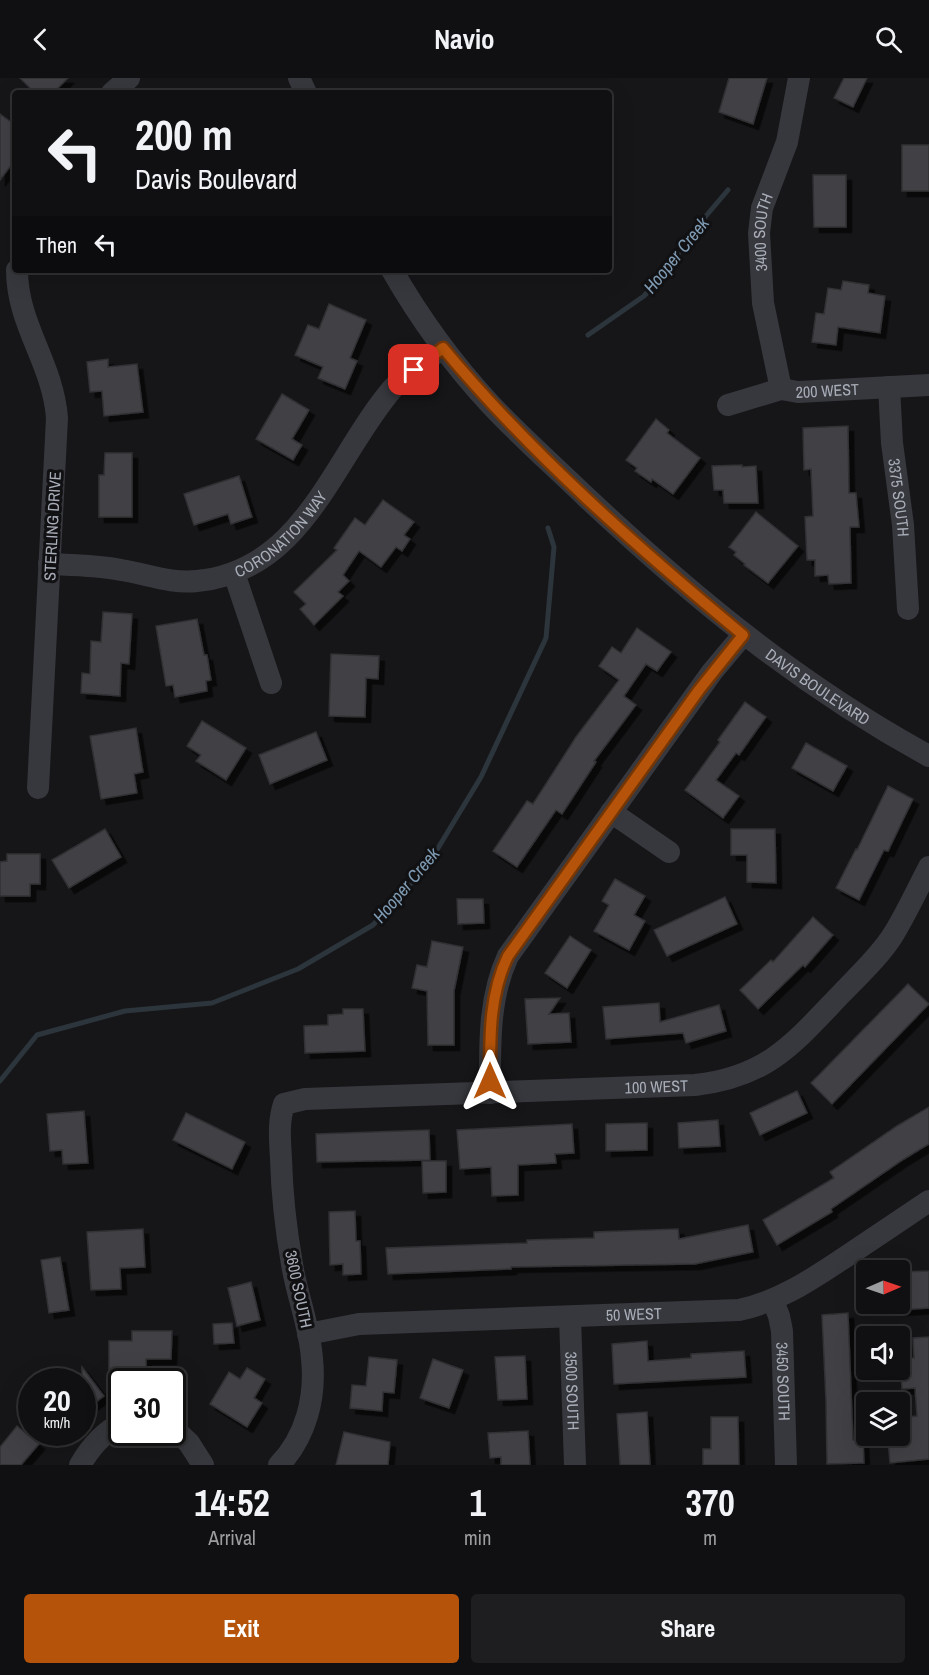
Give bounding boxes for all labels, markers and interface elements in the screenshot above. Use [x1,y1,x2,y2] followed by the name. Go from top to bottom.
[434,21,495,57] text: Navio
[24,23,57,56] icon: back
[872,23,905,56] icon: search
[135,107,233,163] text: 200 m
[36,114,114,192] icon: left
[135,161,297,197] text: Davis Boulevard
[748,190,778,272] street label: 3400 SOUTH
[637,211,715,299] water label: Hooper Creek
[89,228,122,261] icon: left
[36,230,77,260] text: Then
[388,344,439,395] pin
[397,353,430,386] icon: arrive
[795,378,860,403] street label: 200 WEST
[883,457,915,537] street label: 3375 SOUTH
[38,471,66,581] street label: STERLING DRIVE
[231,486,332,582] street label: CORONATION WAY
[761,643,874,730] street label: DAVIS BOULEVARD
[367,841,445,928] water label: Hooper Creek
[458,1049,522,1113] position arrow
[624,1074,689,1099] street label: 100 WEST
[280,1248,318,1330] street label: 3600 SOUTH
[856,1260,910,1314] north arrow
[856,1260,910,1446] map controls
[605,1302,662,1326] street label: 50 WEST
[856,1326,910,1380] button: sound
[771,1342,796,1421] street label: 3450 SOUTH
[560,1351,585,1431] street label: 3500 SOUTH
[108,1368,186,1446] speed limit sign: 30
[43,1380,71,1420] text: 20
[856,1392,910,1446] button: layers
[44,1412,70,1433] text: km/h
[194,1479,270,1527] text: 14:52
[469,1479,486,1527] text: 1
[686,1479,735,1527] text: 370
[208,1524,256,1551] text: Arrival
[464,1524,491,1551] text: min
[703,1524,717,1551] text: m
[24,1594,459,1663] button: Exit
[471,1594,905,1663] button: Share

